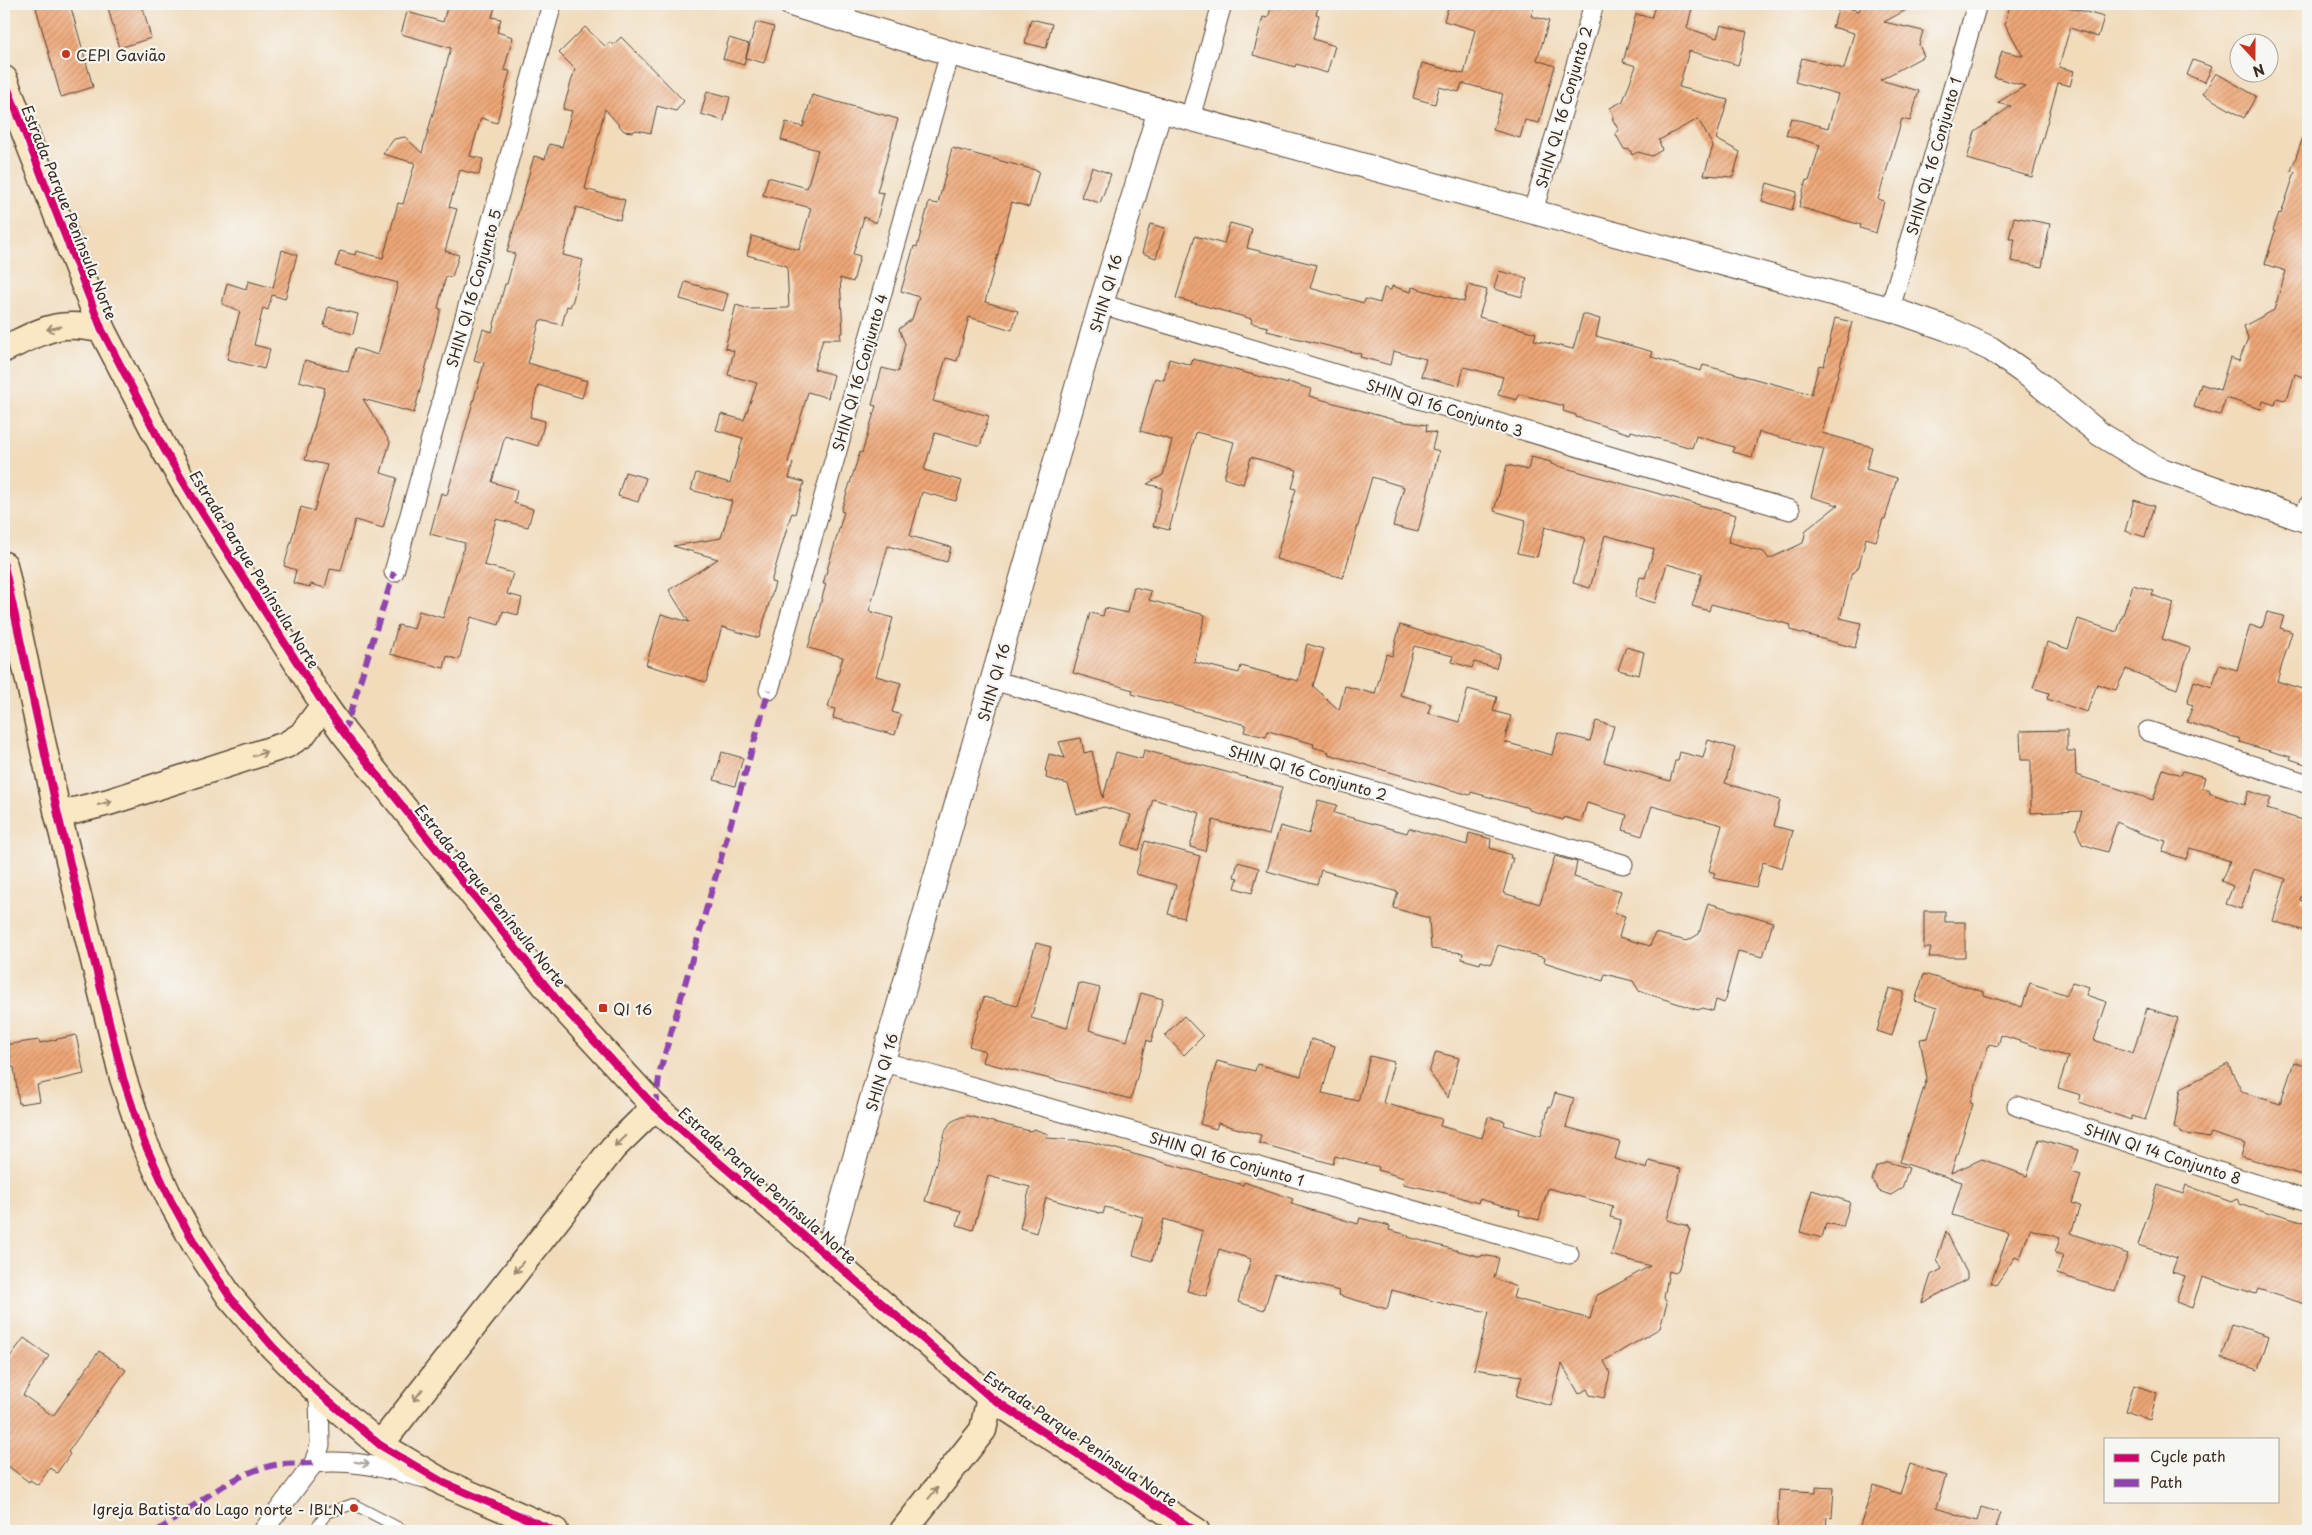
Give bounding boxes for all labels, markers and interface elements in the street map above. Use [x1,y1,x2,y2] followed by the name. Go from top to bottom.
[1529,23,1597,191] street label: SHIN QL 16 Conjunto 2
[2230,32,2280,82] north arrow
[76,43,166,66] place label: CEPI Gavião
[60,48,72,60] marker: CEPI Gavião
[2250,59,2268,82] text: N
[1899,74,1967,238] street label: SHIN QL 16 Conjunto 1
[16,101,124,323] street label: Estrada Parque Península Norte
[439,206,507,370] street label: SHIN QI 16 Conjunto 5
[1083,251,1127,335] street label: SHIN QI 16
[825,290,893,454] street label: SHIN QI 16 Conjunto 4
[47,324,63,333] one-way arrow
[1364,372,1526,442] street label: SHIN QI 16 Conjunto 3
[184,466,326,673] street label: Estrada Parque Península Norte
[971,640,1015,724] street label: SHIN QI 16
[1226,738,1390,806] street label: SHIN QI 16 Conjunto 2
[252,748,268,758] one-way arrow
[97,798,113,808] one-way arrow
[410,799,572,992] street label: Estrada Parque Península Norte
[613,997,652,1020] place label: QI 16
[597,1002,609,1014] marker: QI 16
[859,1030,903,1114] street label: SHIN QI 16
[674,1101,862,1269] street label: Estrada Parque Península Norte
[2082,1117,2244,1189] street label: SHIN QI 14 Conjunto 8
[1147,1125,1307,1191] street label: SHIN QI 16 Conjunto 1
[614,1135,627,1147] one-way arrow
[513,1261,524,1274] one-way arrow
[979,1364,1183,1512] street label: Estrada Parque Península Norte
[413,1388,424,1401] one-way arrow
[2104,1438,2280,1502] legend
[2150,1444,2226,1467] text: Cycle path
[354,1459,370,1469] one-way arrow
[2150,1470,2182,1493] text: Path
[928,1487,939,1500] one-way arrow
[92,1497,344,1520] place label: Igreja Batista do Lago norte - IBLN
[348,1502,360,1514] marker: Igreja Batista do Lago norte - IBLN

